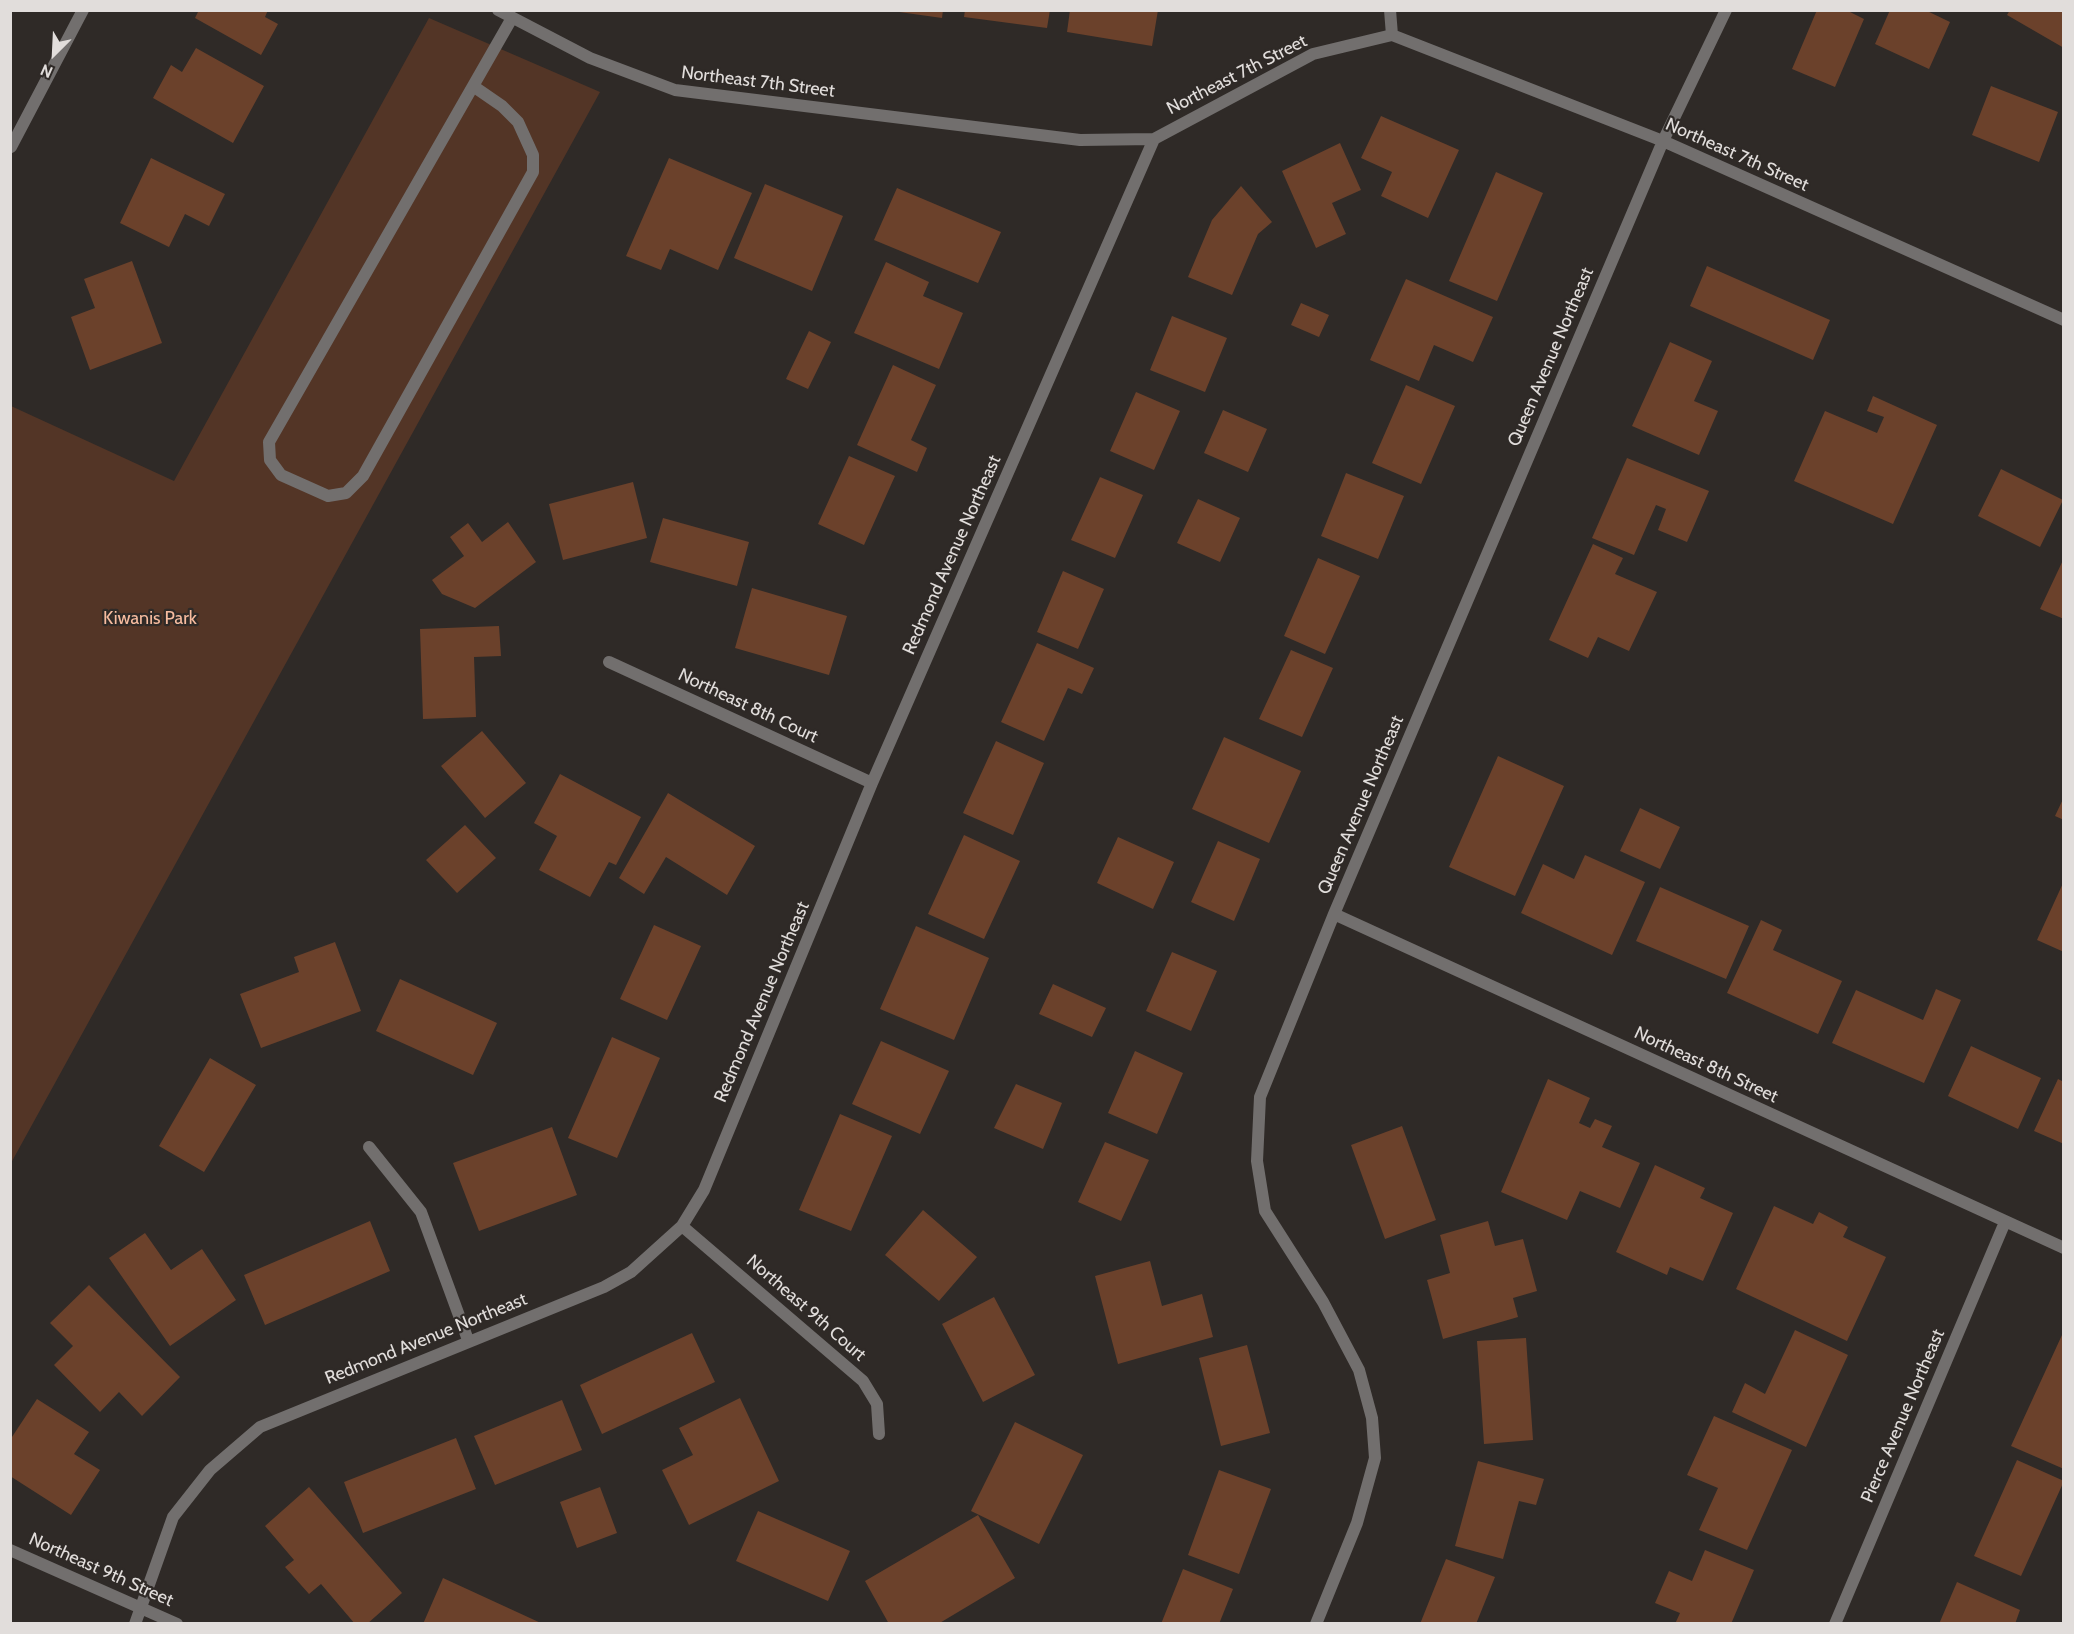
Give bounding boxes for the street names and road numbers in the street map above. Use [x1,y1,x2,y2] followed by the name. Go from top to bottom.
[1163,30,1311,120] street label: Northeast 7th Street
[680,62,836,102] street label: Northeast 7th Street
[1662,114,1812,196] street label: Northeast 7th Street
[1504,264,1598,450] street label: Queen Avenue Northeast
[898,452,1006,658] street label: Redmond Avenue Northeast
[675,664,821,748] street label: Northeast 8th Court
[1314,712,1408,898] street label: Queen Avenue Northeast
[710,898,814,1106] street label: Redmond Avenue Northeast
[1631,1022,1781,1108] street label: Northeast 8th Street
[742,1250,870,1366] street label: Northeast 9th Court
[322,1289,530,1389] street label: Redmond Avenue Northeast
[1857,1326,1949,1506] street label: Pierce Avenue Northeast
[26,1528,176,1612] street label: Northeast 9th Street

